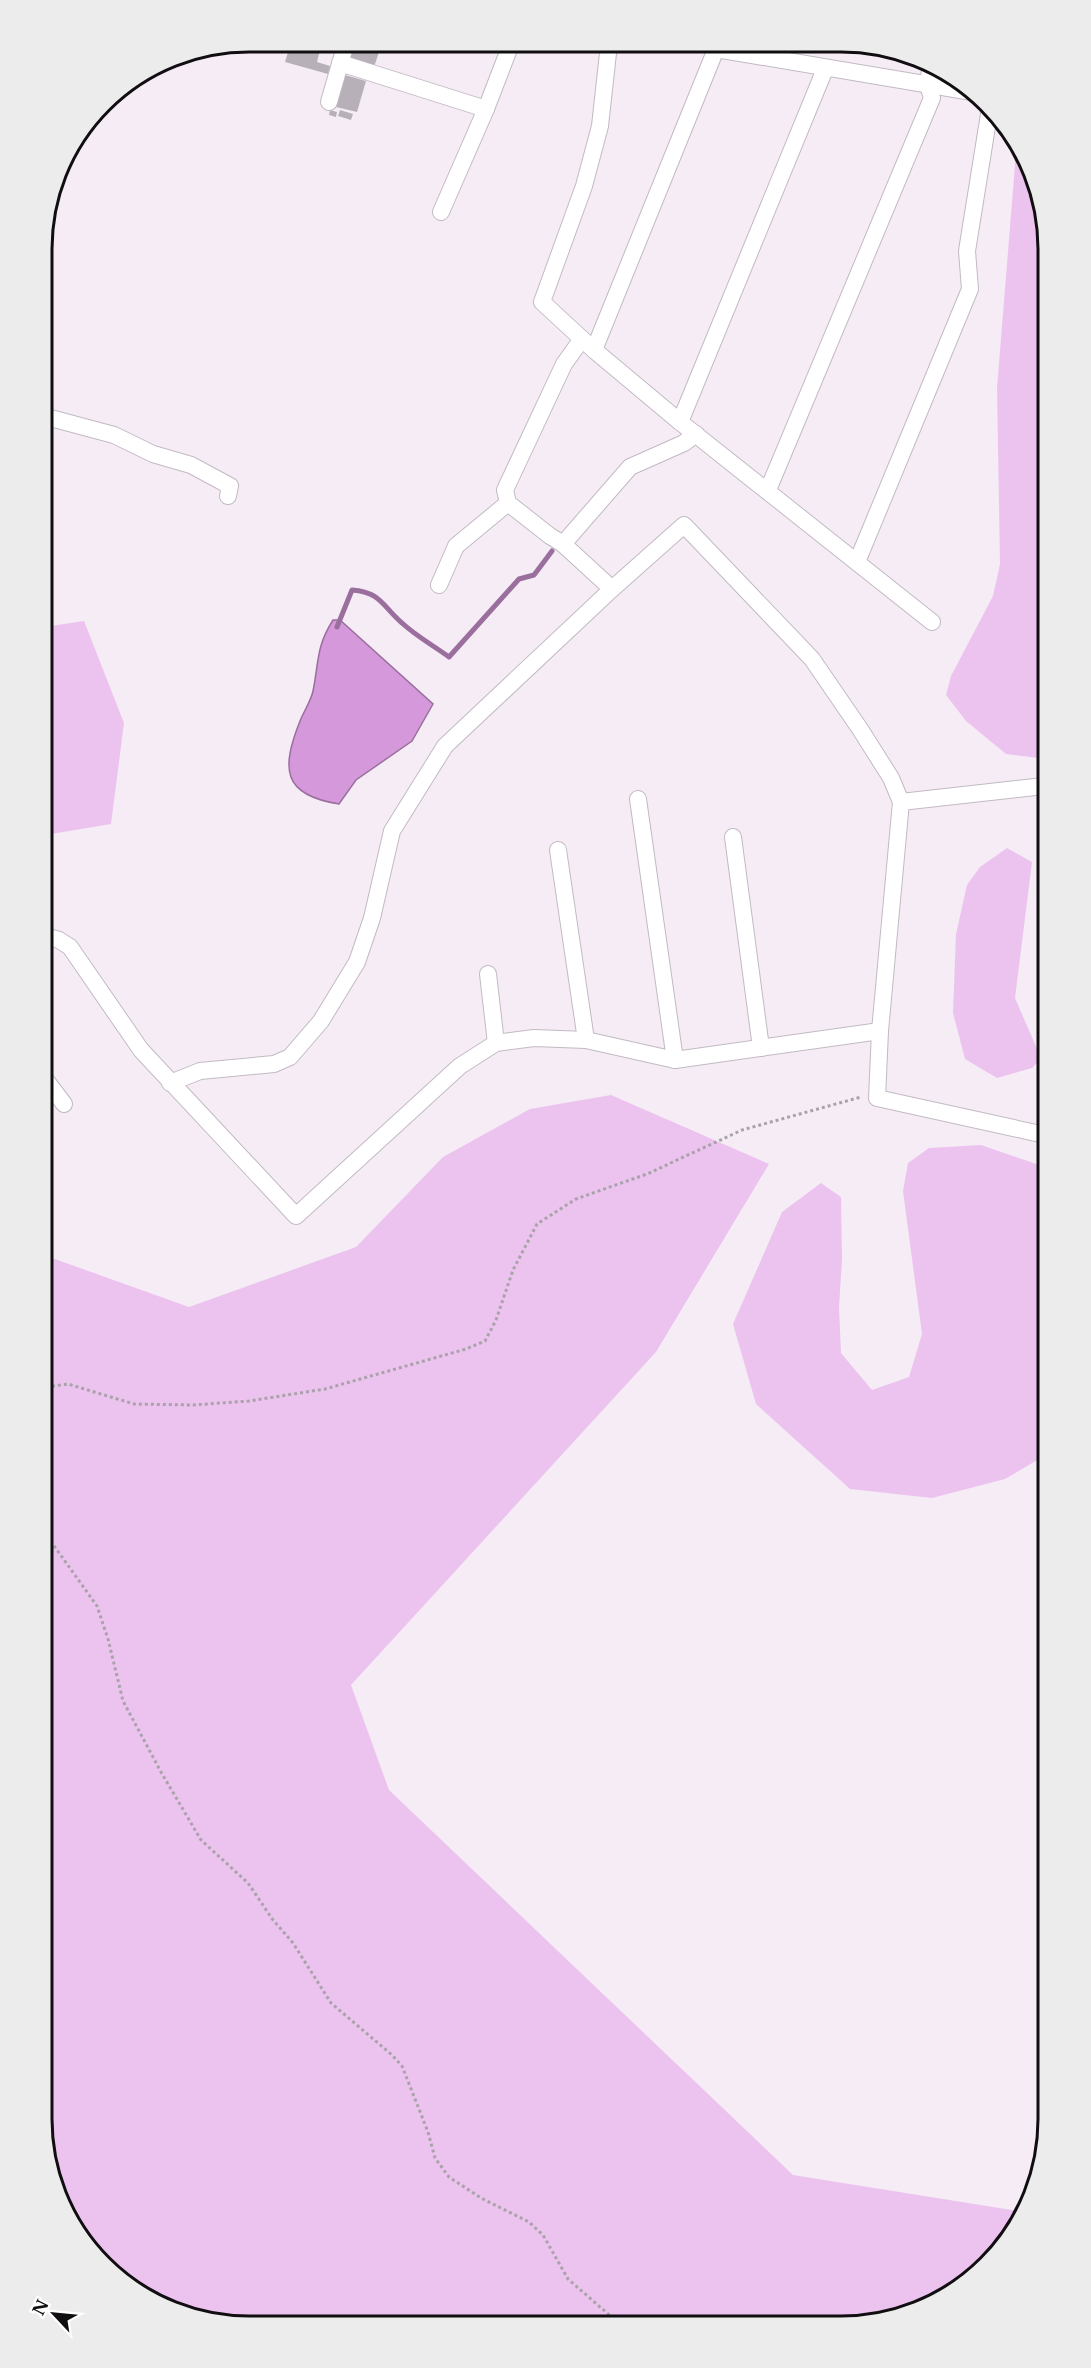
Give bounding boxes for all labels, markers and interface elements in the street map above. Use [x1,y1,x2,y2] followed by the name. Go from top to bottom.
[24,2284,84,2344] north arrow
[28,2296,53,2319] text: N

